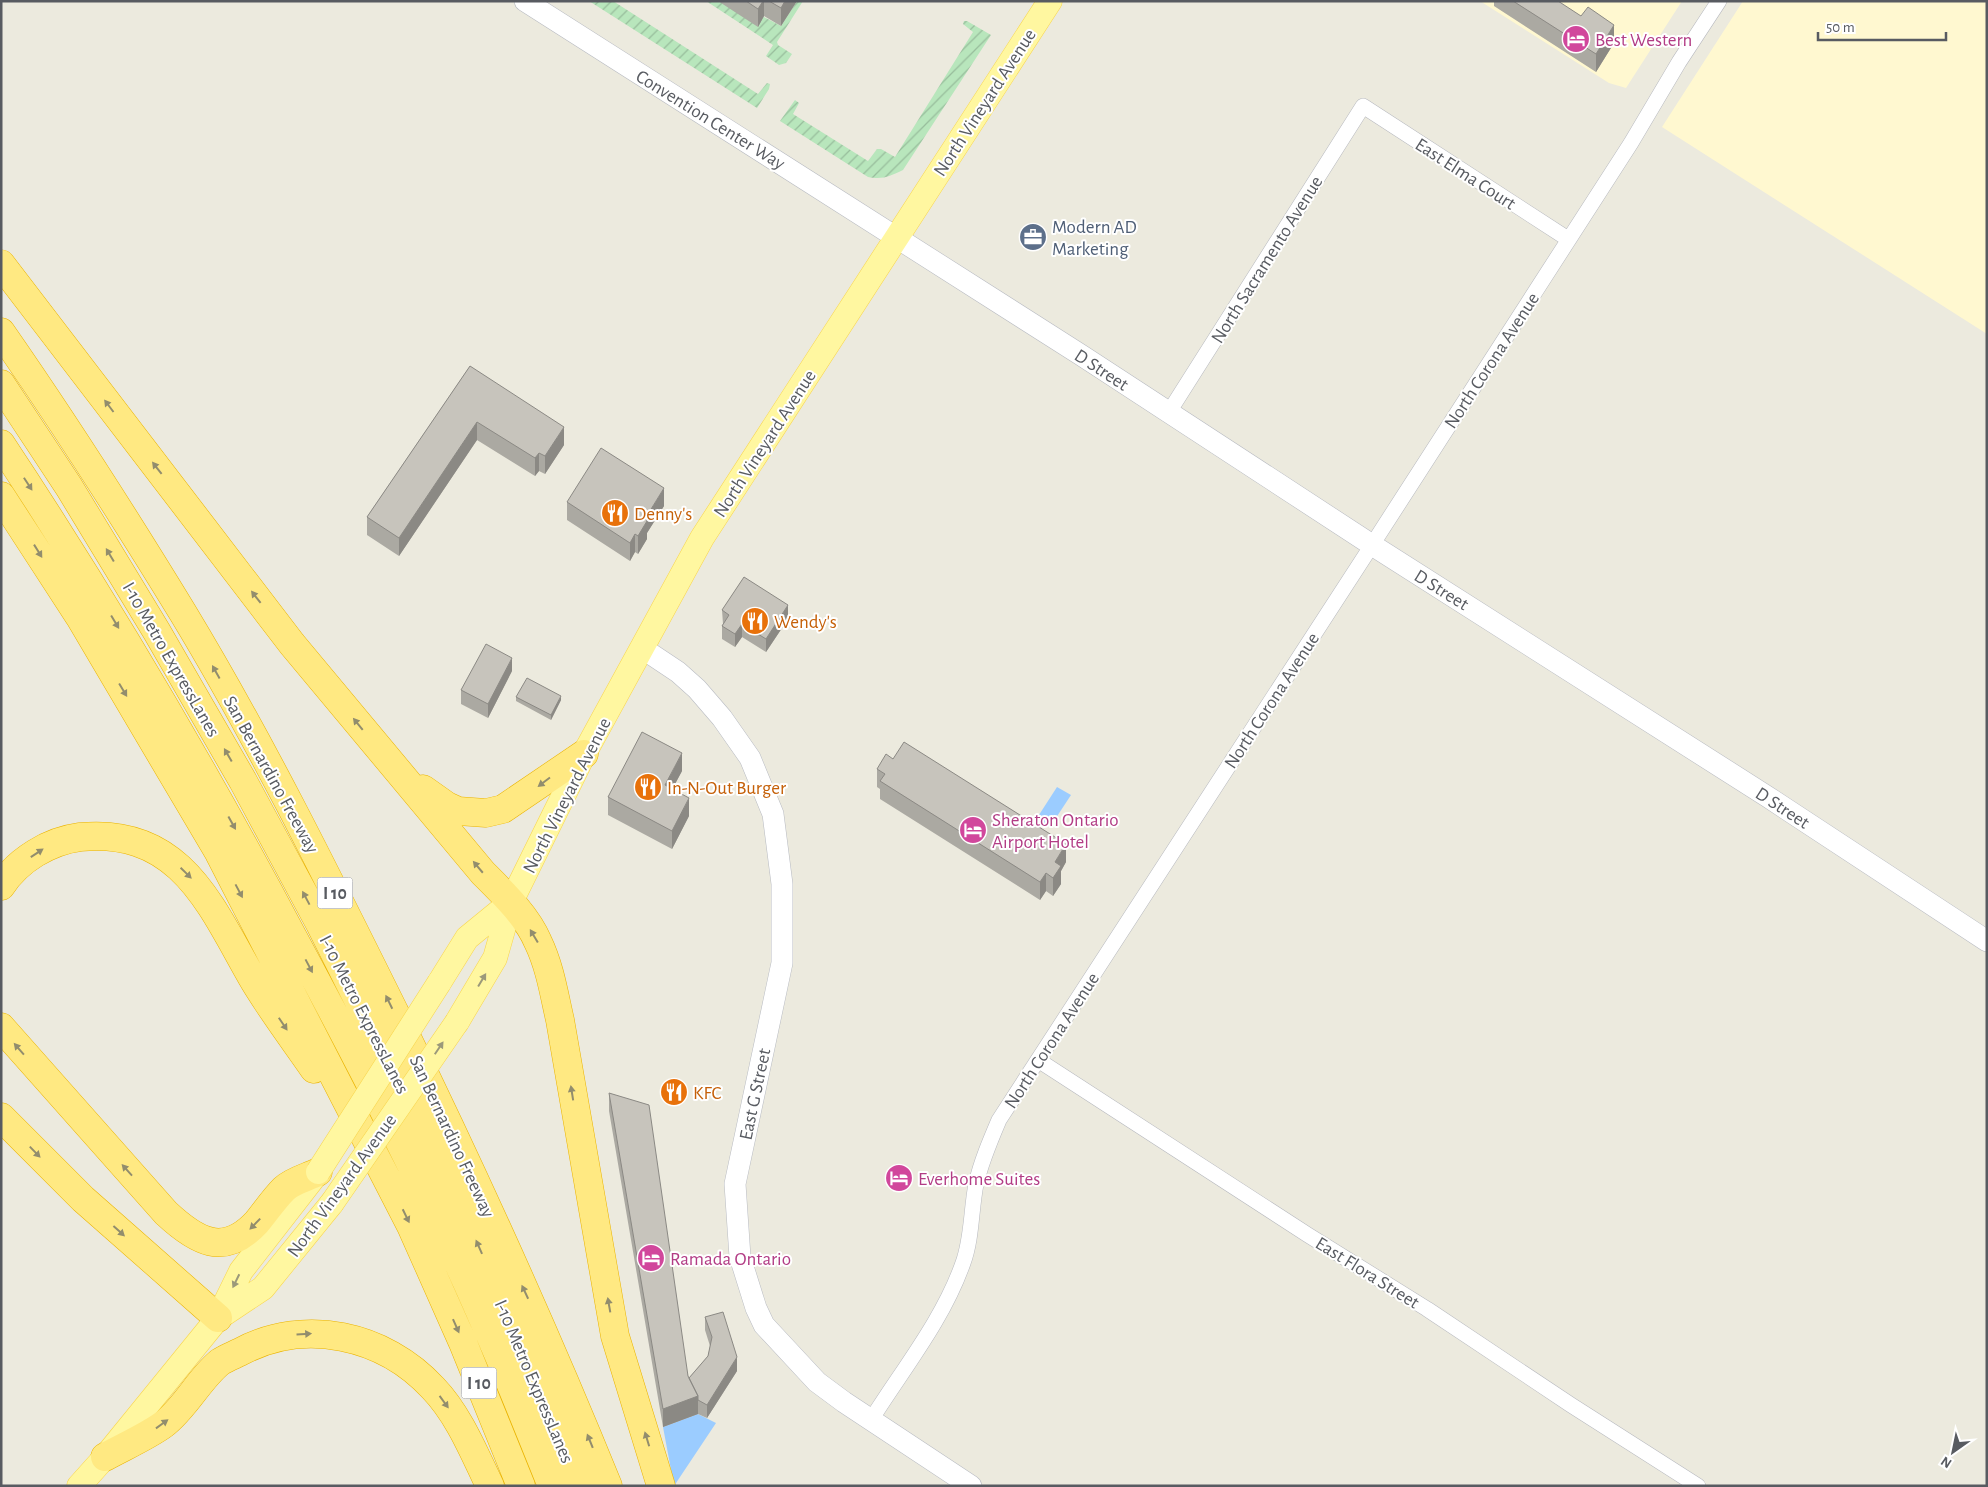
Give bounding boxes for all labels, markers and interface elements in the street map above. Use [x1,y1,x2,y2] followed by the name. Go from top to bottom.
[1818,10,1946,42] scale bar
[1826,20,1855,35] text: 50 m
[1561,24,1591,54] hotel icon: Best Western
[931,26,1040,180] street label: North Vineyard Avenue
[1595,31,1692,50] place label: Best Western
[632,67,788,174] street label: Convention Center Way
[1412,135,1519,214] street label: East Elma Court
[1208,173,1327,347] street label: North Sacramento Avenue
[1052,218,1137,259] place label: Modern AD Marketing
[1018,222,1048,252] office icon: Modern AD Marketing
[1441,289,1543,432] street label: North Corona Avenue
[1071,346,1132,395] street label: D Street
[711,367,820,521] street label: North Vineyard Avenue
[104,400,115,413] one-way arrow
[151,462,162,475] one-way arrow
[23,478,33,491] one-way arrow
[600,498,630,528] restaurant icon: Denny's
[634,505,692,524] place label: Denny's
[33,545,42,558] one-way arrow
[106,548,115,561] one-way arrow
[1411,566,1472,614] street label: D Street
[119,579,223,740] street label: I-10 Metro ExpressLanes
[251,590,261,604] one-way arrow
[740,606,770,636] restaurant icon: Wendy's
[774,613,837,632] place label: Wendy's
[110,615,119,628] one-way arrow
[1221,629,1323,772] street label: North Corona Avenue
[212,665,220,680] one-way arrow
[118,683,127,696] one-way arrow
[220,693,322,857] street label: San Bernardino Freeway
[520,715,615,876] street label: North Vineyard Avenue
[352,717,363,730] one-way arrow
[224,748,233,762] one-way arrow
[633,772,663,802] restaurant icon: In-N-Out Burger
[537,777,551,787] one-way arrow
[667,779,786,798] place label: In-N-Out Burger
[1752,784,1813,833] street label: D Street
[992,811,1119,852] place label: Sheraton Ontario Airport Hotel
[228,815,236,830] one-way arrow
[958,815,988,845] hotel icon: Sheraton Ontario Airport Hotel
[30,848,43,858] one-way arrow
[472,861,484,873] one-way arrow
[179,867,191,879] one-way arrow
[318,878,352,908] road number: I 10
[234,885,243,898] one-way arrow
[302,890,310,905] one-way arrow
[530,930,539,943] one-way arrow
[315,932,412,1097] street label: I-10 Metro ExpressLanes
[305,959,313,973] one-way arrow
[1001,969,1103,1112] street label: North Corona Avenue
[478,973,487,986] one-way arrow
[385,995,393,1009] one-way arrow
[278,1017,288,1030] one-way arrow
[434,1041,444,1054] one-way arrow
[13,1042,24,1055] one-way arrow
[737,1047,774,1142] street label: East G Street
[406,1053,498,1221] street label: San Bernardino Freeway
[659,1077,689,1107] restaurant icon: KFC
[693,1084,722,1103] place label: KFC
[568,1085,576,1101] one-way arrow
[284,1111,400,1261] street label: North Vineyard Avenue
[29,1146,41,1158] one-way arrow
[884,1163,914,1193] hotel icon: Everhome Suites
[121,1164,133,1176] one-way arrow
[918,1170,1040,1189] place label: Everhome Suites
[402,1209,410,1223] one-way arrow
[249,1217,261,1229] one-way arrow
[113,1226,126,1237] one-way arrow
[1312,1234,1422,1313] street label: East Flora Street
[474,1240,482,1254] one-way arrow
[636,1243,666,1273] hotel icon: Ramada Ontario
[670,1250,791,1269] place label: Ramada Ontario
[232,1274,240,1288] one-way arrow
[521,1284,530,1299] one-way arrow
[605,1296,613,1312] one-way arrow
[491,1297,577,1466] street label: I-10 Metro ExpressLanes
[452,1319,460,1333] one-way arrow
[296,1329,312,1337] one-way arrow
[462,1368,496,1399] road number: I 10
[439,1395,449,1409] one-way arrow
[155,1419,169,1429] one-way arrow
[1928,1427,1978,1477] north arrow
[643,1431,651,1446] one-way arrow
[586,1433,594,1448] one-way arrow
[1939,1454,1954,1471] text: N

